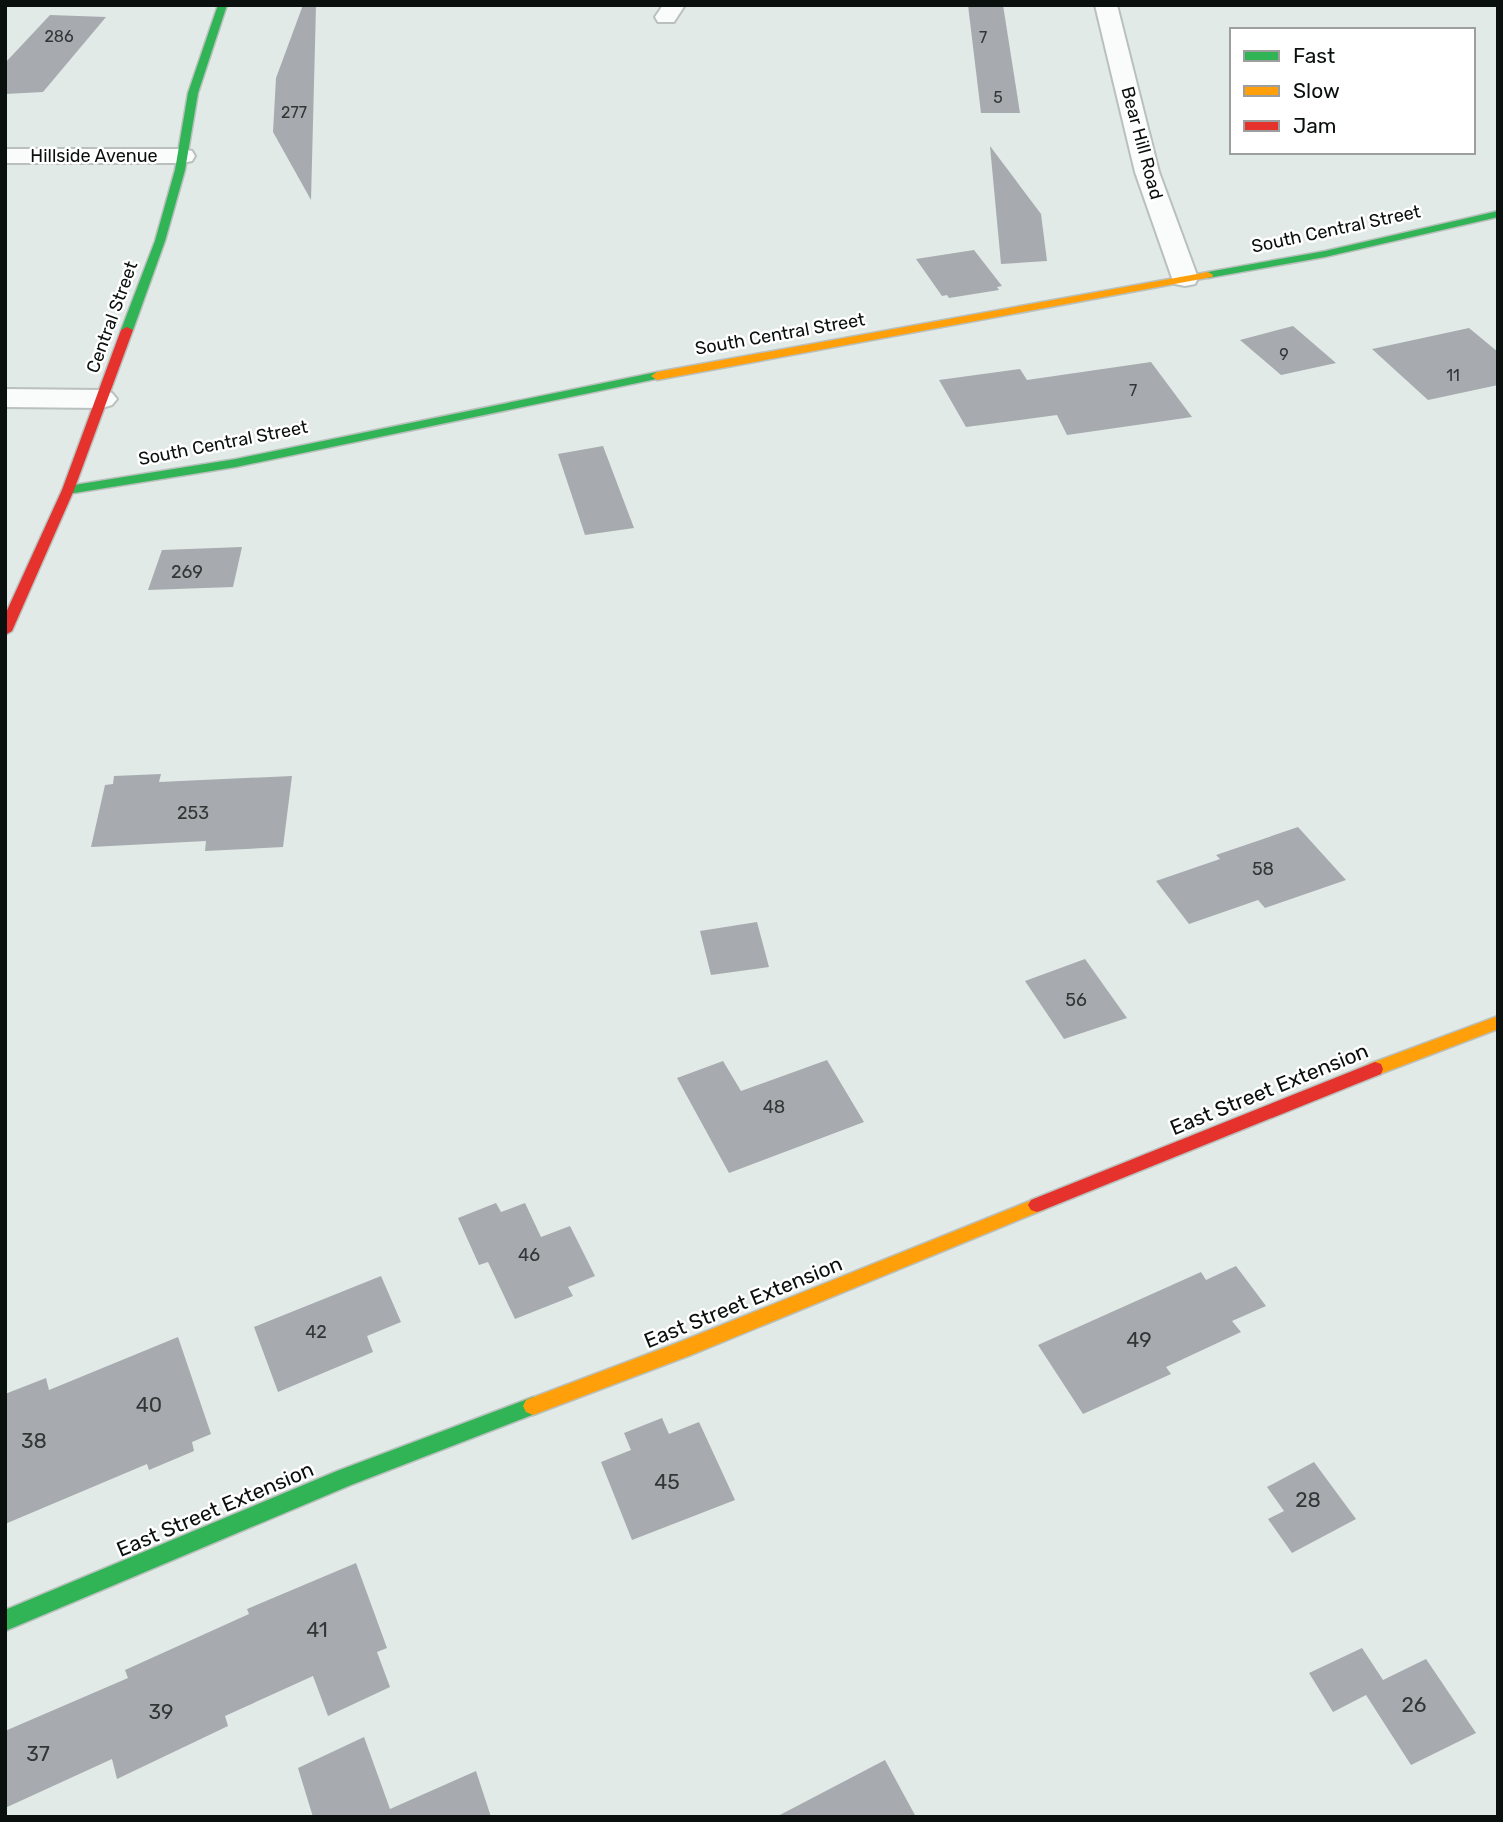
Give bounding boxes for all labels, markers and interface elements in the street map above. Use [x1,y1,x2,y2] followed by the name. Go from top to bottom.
[44,27,74,46] house number: 286
[979,28,987,47] house number: 7
[1230,28,1475,154] legend
[1293,43,1335,68] text: Fast
[1293,78,1340,103] text: Slow
[1116,84,1168,202] street label: Bear Hill Road
[993,88,1003,107] house number: 5
[281,103,307,122] house number: 277
[1293,113,1337,138] text: Jam
[30,145,158,167] street label: Hillside Avenue
[1250,200,1422,258] street label: South Central Street
[82,258,142,376] street label: Central Street
[693,308,867,360] street label: South Central Street
[1279,345,1289,364] house number: 9
[1446,366,1460,385] house number: 11
[1129,381,1137,400] house number: 7
[136,416,310,470] street label: South Central Street
[171,561,203,583] house number: 269
[177,802,209,824] house number: 253
[1252,858,1274,880] house number: 58
[1065,989,1087,1011] house number: 56
[1166,1038,1372,1140] street label: East Street Extension
[763,1096,785,1118] house number: 48
[518,1244,540,1266] house number: 46
[640,1251,846,1353] street label: East Street Extension
[305,1321,327,1343] house number: 42
[1126,1327,1152,1352] house number: 49
[136,1392,162,1417] house number: 40
[21,1428,47,1453] house number: 38
[113,1456,317,1562] street label: East Street Extension
[654,1469,680,1494] house number: 45
[1295,1487,1321,1512] house number: 28
[306,1617,328,1642] house number: 41
[1402,1692,1427,1717] house number: 26
[148,1699,174,1724] house number: 39
[26,1741,50,1766] house number: 37

